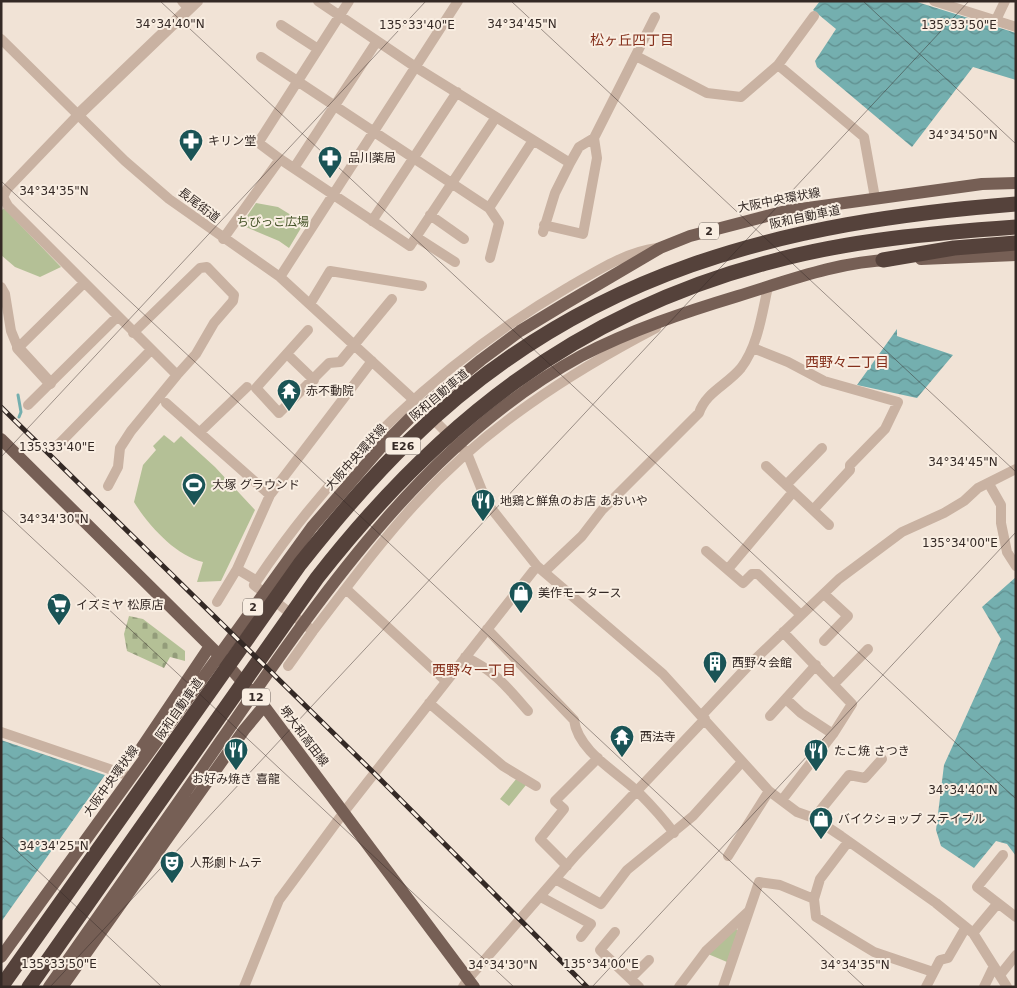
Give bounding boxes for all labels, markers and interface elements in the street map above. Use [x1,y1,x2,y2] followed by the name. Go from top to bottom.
[135,17,205,31] text: 34°34'40"N
[487,17,557,31] text: 34°34'45"N
[379,18,455,32] text: 135°33'40"E
[921,18,997,32] text: 135°33'50"E
[590,32,674,48] district label: 松ヶ丘四丁目
[178,128,204,162] pharmacy icon: キリン堂
[928,128,998,142] text: 34°34'50"N
[208,134,256,148] place label: キリン堂
[317,145,343,179] pharmacy icon: 品川薬局
[348,151,396,165] place label: 品川薬局
[19,184,89,198] text: 34°34'35"N
[176,185,222,225] street label: 長尾街道
[736,185,822,215] street label: 大阪中央環状線
[768,203,842,231] street label: 阪和自動車道
[237,215,309,229] park label: ちびっこ広場
[699,222,719,240] road number: 2
[805,354,889,370] district label: 西野々二丁目
[407,366,471,424] street label: 阪和自動車道
[276,378,302,412] temple icon: 赤不動院
[306,384,354,398] place label: 赤不動院
[323,421,389,493] street label: 大阪中央環状線
[386,438,420,454] road number: E26
[19,440,95,454] text: 135°33'40"E
[928,455,998,469] text: 34°34'45"N
[181,472,207,506] sports icon: 大塚 グラウンド
[212,478,300,492] place label: 大塚 グラウンド
[470,488,496,522] restaurant icon: 地鶏と鮮魚のお店 あおいや
[500,494,648,508] place label: 地鶏と鮮魚のお店 あおいや
[19,512,89,526] text: 34°34'30"N
[922,536,998,550] text: 135°34'00"E
[508,580,534,614] shop icon: 美作モータース
[538,586,621,600] place label: 美作モータース
[46,592,72,626] supermarket icon: イズミヤ 松原店
[76,598,163,612] place label: イズミヤ 松原店
[243,598,263,616] road number: 2
[702,650,728,684] building icon: 西野々会館
[732,656,792,670] place label: 西野々会館
[432,662,516,678] district label: 西野々一丁目
[153,675,205,743] street label: 阪和自動車道
[242,689,270,706] road number: 12
[277,703,331,769] street label: 堺大和高田線
[609,724,635,758] temple icon: 西法寺
[640,730,676,744] place label: 西法寺
[223,737,249,771] restaurant icon: お好み焼き 喜龍
[803,738,829,772] restaurant icon: たこ焼 さつき
[81,743,141,819] street label: 大阪中央環状線
[834,744,910,758] place label: たこ焼 さつき
[192,772,280,786] place label: お好み焼き 喜龍
[928,783,998,797] text: 34°34'40"N
[808,806,834,840] shop icon: バイクショップ ステイブル
[838,812,986,826] place label: バイクショップ ステイブル
[19,839,89,853] text: 34°34'25"N
[159,850,185,884] theatre icon: 人形劇トムテ
[190,856,262,870] place label: 人形劇トムテ
[21,957,97,971] text: 135°33'50"E
[563,957,639,971] text: 135°34'00"E
[468,958,538,972] text: 34°34'30"N
[820,958,890,972] text: 34°34'35"N

